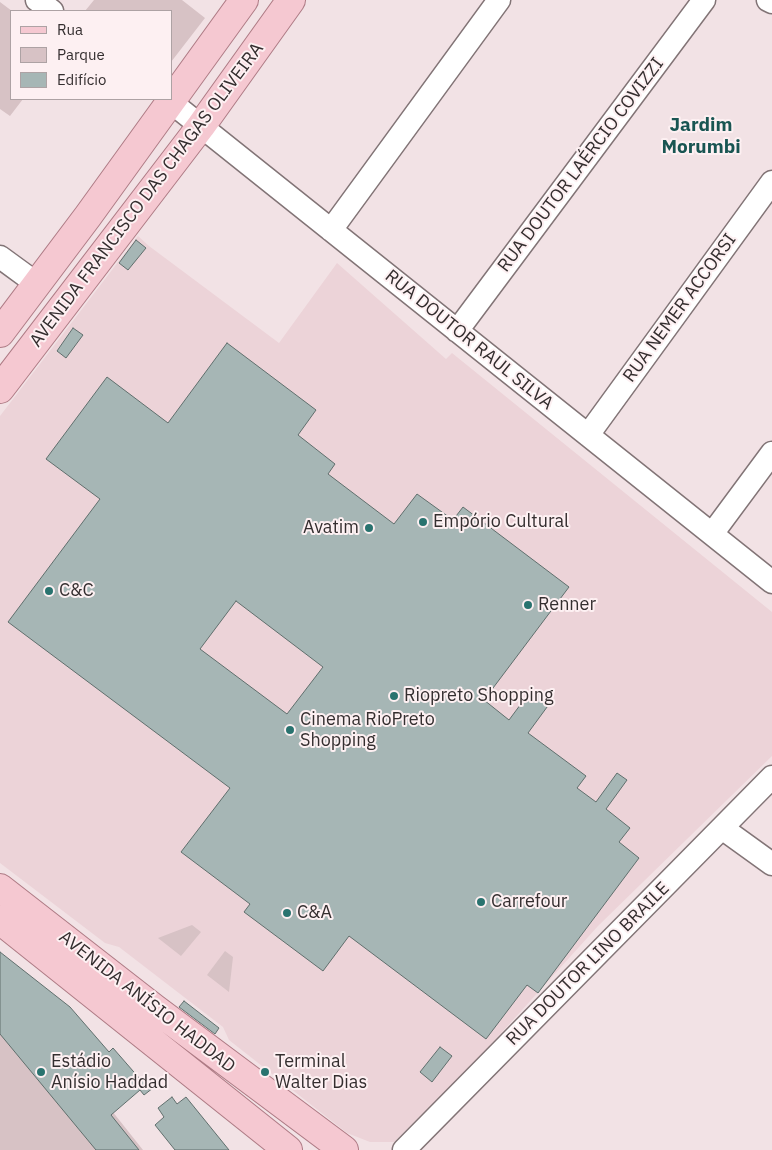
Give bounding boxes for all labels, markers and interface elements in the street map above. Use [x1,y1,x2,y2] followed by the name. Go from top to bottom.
[10,10,172,100] legend
[57,20,83,39] text: Rua
[25,39,269,351] street label: AVENIDA FRANCISCO DAS CHAGAS OLIVEIRA
[57,45,105,64] text: Parque
[493,54,669,276] street label: RUA DOUTOR LAÉRCIO COVIZZI
[57,70,106,89] text: Edifício
[661,115,741,159] district label: Jardim Morumbi
[619,230,741,386] street label: RUA NEMER ACCORSI
[381,265,557,415] street label: RUA DOUTOR RAUL SILVA
[433,511,569,533] place label: Empório Cultural
[417,516,429,528] marker: Empório Cultural
[303,517,359,539] place label: Avatim
[363,522,375,534] marker: Avatim
[59,580,94,602] place label: C&C
[43,585,55,597] marker: C&C
[538,594,596,616] place label: Renner
[522,599,534,611] marker: Renner
[404,685,553,707] place label: Riopreto Shopping
[388,690,400,702] marker: Riopreto Shopping
[300,709,435,752] place label: Cinema RioPreto Shopping
[284,724,296,736] marker: Cinema RioPreto Shopping
[502,878,674,1050] street label: RUA DOUTOR LINO BRAILE
[491,891,567,913] place label: Carrefour
[475,896,487,908] marker: Carrefour
[297,902,332,924] place label: C&A
[281,907,293,919] marker: C&A
[55,926,239,1078] street label: AVENIDA ANÍSIO HADDAD
[51,1051,168,1094] place label: Estádio Anísio Haddad
[275,1051,367,1094] place label: Terminal Walter Dias
[35,1066,47,1078] marker: Estádio Anísio Haddad
[259,1066,271,1078] marker: Terminal Walter Dias

